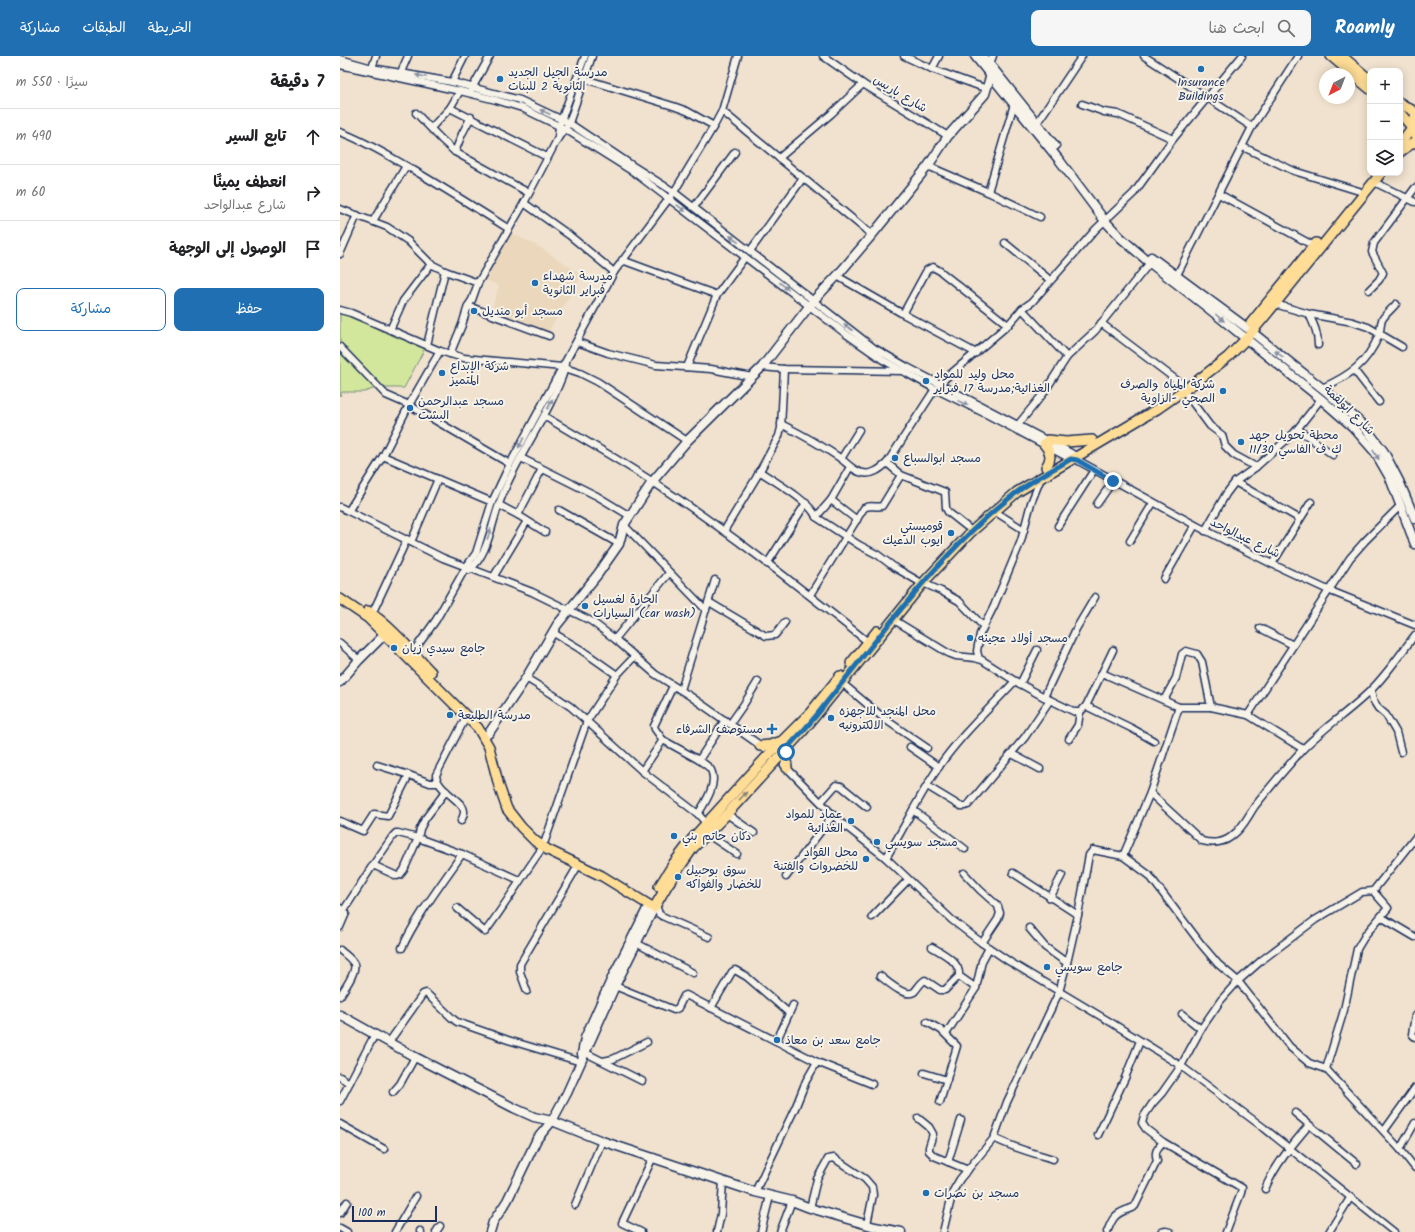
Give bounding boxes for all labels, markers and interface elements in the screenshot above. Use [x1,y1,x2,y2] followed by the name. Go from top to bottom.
[1031,10,1311,46] search box
[1335,13,1395,43] text: Roamly
[20,17,60,39] text: مشاركة
[82,17,126,39] text: الطبقات
[148,17,191,39] text: الخريطة
[1209,17,1265,41] text: ابحث هنا
[1275,17,1297,39] icon: search
[508,63,608,96] place label: مدرسة الجيل الجديد الثانوية 2 للبنات
[1196,64,1206,74] marker: Insurance Buildings
[1319,68,1355,104] north arrow
[1367,68,1403,176] map controls
[1367,68,1403,104] button: +
[270,69,324,96] text: 7 دقيقة
[869,70,931,118] street label: شارع باريس
[16,72,88,93] text: سيرًا · 550 m
[414,73,427,79] one-way arrow
[1177,73,1225,106] place label: Insurance Buildings
[495,74,505,84] marker: مدرسة الجيل الجديد الثانوية 2 للبنات
[1367,104,1403,140] button: −
[540,109,551,115] one-way arrow
[227,125,286,149] text: تابع السير
[16,126,52,147] text: 490 m
[302,126,324,148] icon: ahead
[1367,140,1403,176] button: layers
[213,171,286,195] text: انعطف يمينًا
[16,182,45,203] text: 60 m
[302,182,324,204] icon: right
[204,195,286,216] text: شارع عبدالواحد
[675,203,686,212] one-way arrow
[728,234,739,243] one-way arrow
[169,237,286,261] text: الوصول إلى الوجهة
[302,238,324,260] icon: arrive
[543,267,613,300] place label: مدرسة شهداء فبراير الثانوية
[530,278,540,288] marker: مدرسة شهداء فبراير الثانوية
[779,282,790,291] one-way arrow
[16,288,166,331] button: مشاركة
[174,288,324,331] button: حفظ
[482,302,563,321] place label: مسجد أبو منديل
[469,306,479,316] marker: مسجد أبو منديل
[1215,314,1226,322] one-way arrow
[842,322,853,331] one-way arrow
[1273,349,1284,358] one-way arrow
[449,357,509,390] place label: شركة الإبداع المتميز
[933,365,1050,398] place label: محل وليد للمواد الغذائية;مدرسة 17 فبراير
[437,368,447,378] marker: شركة الإبداع المتميز
[1120,375,1215,409] place label: شركة المياه والصرف الصحي -الزاوية
[921,376,931,386] marker: محل وليد للمواد الغذائية;مدرسة 17 فبراير
[1319,381,1379,439] street label: شارع ابولقمة
[1218,386,1228,396] marker: شركة المياه والصرف الصحي -الزاوية
[418,392,504,425] place label: مسجد عبدالرحمن البشت
[547,398,553,410] one-way arrow
[957,400,969,406] one-way arrow
[405,403,415,413] marker: مسجد عبدالرحمن البشت
[1249,426,1342,460] place label: محطة تحويل جهد 11/30 ك ف الفاسي
[1236,437,1246,447] marker: محطة تحويل جهد 11/30 ك ف الفاسي
[518,438,524,449] one-way arrow
[903,449,981,468] place label: مسجد ابوالسباع
[1372,450,1380,460] one-way arrow
[890,453,900,463] marker: مسجد ابوالسباع
[1104,472,1122,490] route end
[1207,513,1283,563] street label: شارع عبدالواحد
[883,517,943,550] place label: قوميستي ايوب الدعيك
[486,528,492,540] one-way arrow
[946,528,956,538] marker: قوميستي ايوب الدعيك
[593,590,696,623] place label: الحارة لغسيل السيارات (car wash)
[580,601,590,611] marker: الحارة لغسيل السيارات (car wash)
[978,629,1068,648] place label: مسجد أولاد عجينه
[965,633,975,643] marker: مسجد أولاد عجينه
[402,639,486,658] place label: جامع سيدي زيان
[389,643,399,653] marker: جامع سيدي زيان
[839,702,936,735] place label: محل المنجد للاجهزه الالكترونيه
[458,706,531,725] place label: مدرسة الطليعة
[445,710,455,720] marker: مدرسة الطليعة
[826,713,836,723] marker: محل المنجد للاجهزه الالكترونيه
[676,720,763,739] place label: مستوصف الشرفاء
[766,723,778,735] marker: مستوصف الشرفاء
[777,743,795,761] route start
[738,791,748,801] one-way arrow
[785,805,843,838] place label: عماد للمواد الغذائية
[846,816,856,826] marker: عماد للمواد الغذائية
[682,827,751,847] place label: دكان حاتم بني
[669,831,679,841] marker: دكان حاتم بني
[885,833,958,853] place label: مسجد سويسي
[872,837,882,847] marker: مسجد سويسي
[774,843,858,876] place label: محل القواد للخضروات والفتنة
[861,854,871,864] marker: محل القواد للخضروات والفتنة
[686,861,761,894] place label: سوق بوحبيل للخضار والفواكه
[673,872,683,882] marker: سوق بوحبيل للخضار والفواكه
[1055,958,1123,978] place label: جامع سويسي
[1042,962,1052,972] marker: جامع سويسي
[785,1031,881,1050] place label: جامع سعد بن معاذ
[772,1035,782,1045] marker: جامع سعد بن معاذ
[934,1184,1019,1203] place label: مسجد بن نصرات
[921,1188,931,1198] marker: مسجد بن نصرات
[352,1204,437,1223] scale bar
[358,1204,386,1222] text: 100 m

